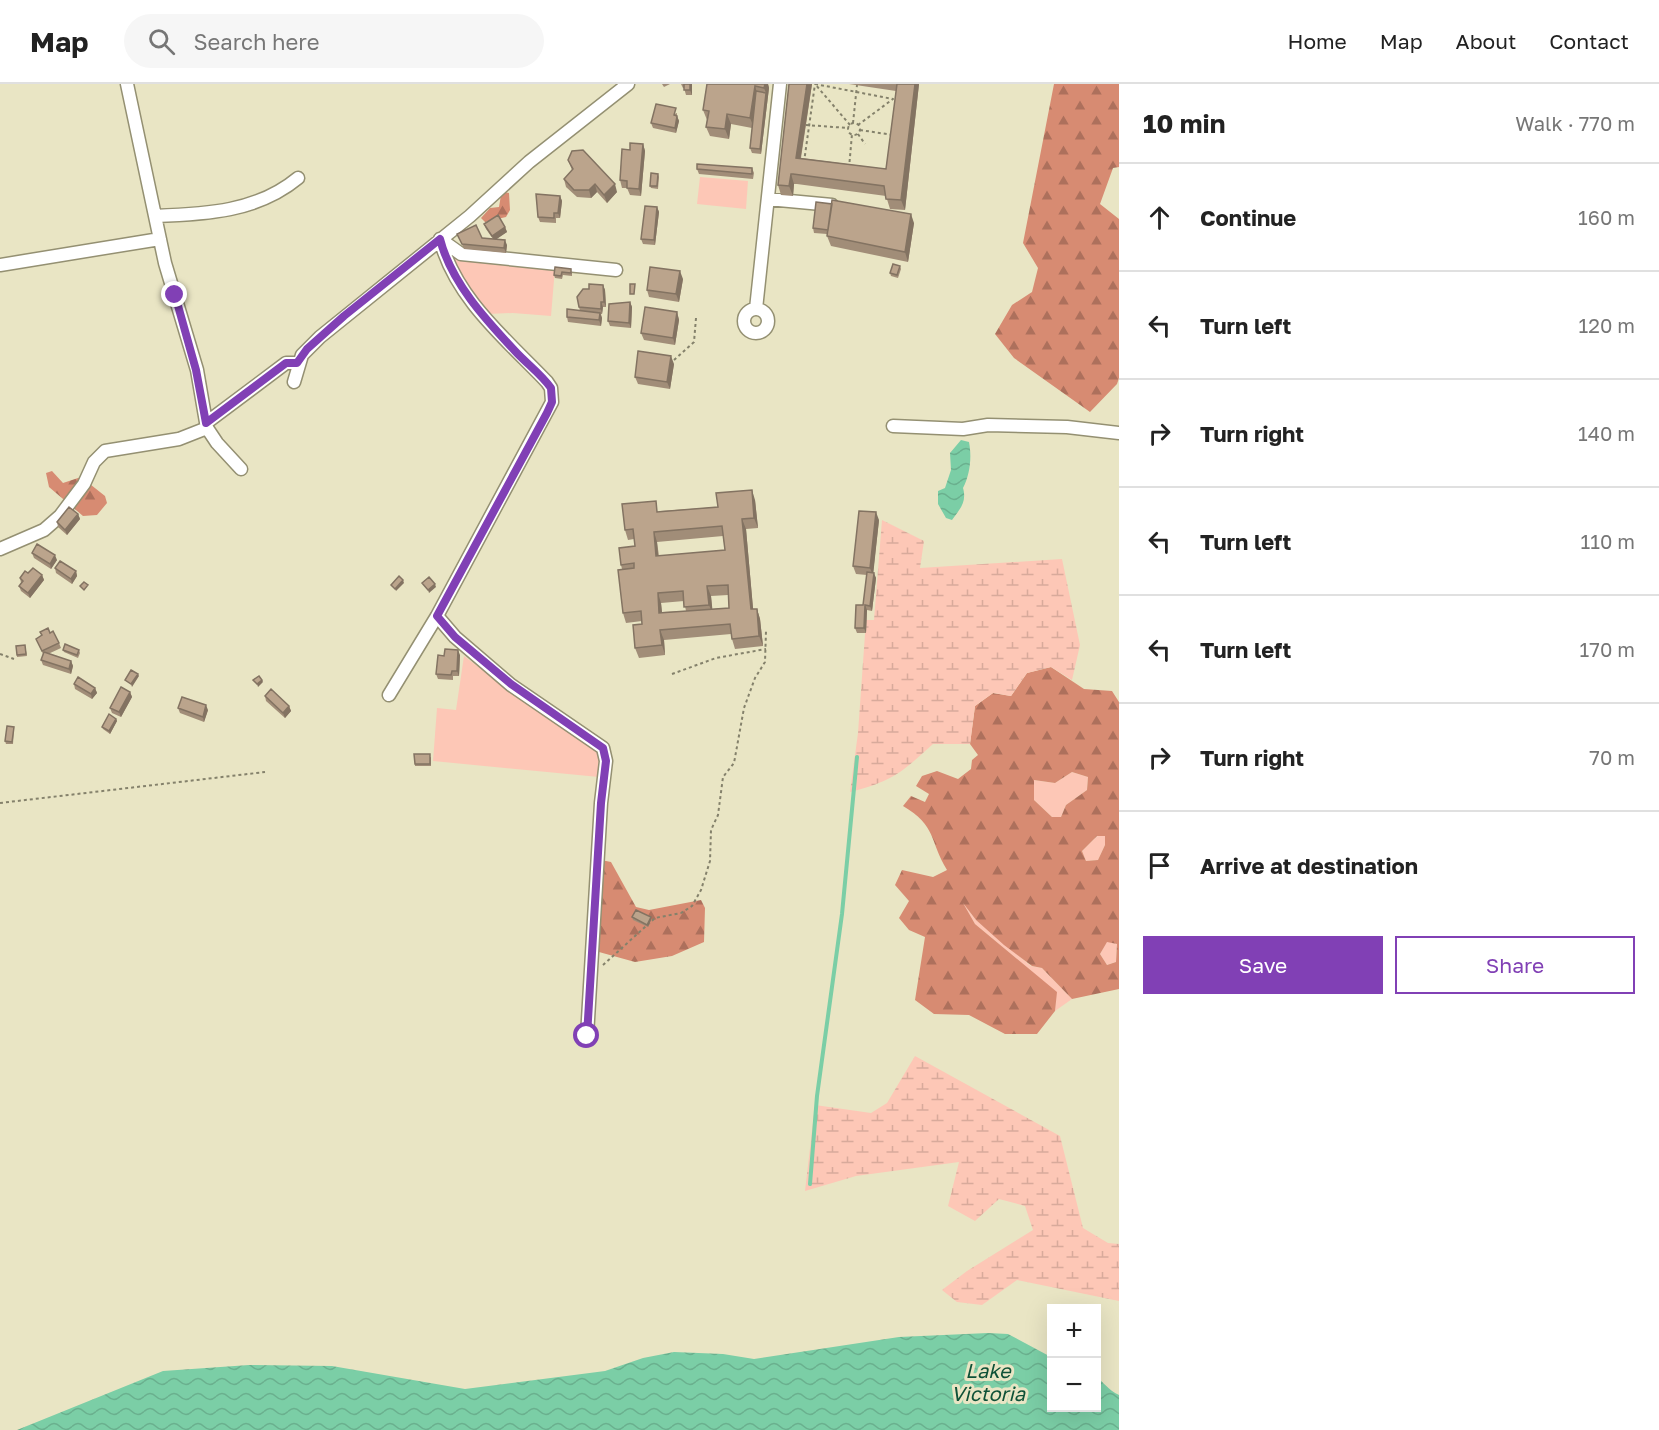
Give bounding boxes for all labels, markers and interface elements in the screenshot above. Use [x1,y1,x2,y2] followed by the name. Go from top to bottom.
[124,14,544,68] search box
[30,25,88,58] text: Map
[145,25,178,58] icon: search
[193,28,319,55] text: Search here
[1287,28,1347,54] text: Home
[1380,28,1423,54] text: Map
[1456,28,1516,54] text: About
[1549,28,1629,54] text: Contact
[1143,108,1225,139] text: 10 min
[1515,111,1635,135] text: Walk · 770 m
[1143,201,1176,234] icon: ahead
[1200,204,1296,231] text: Continue
[1578,205,1635,229] text: 160 m
[161,281,187,307] route end
[1143,309,1176,342] icon: left
[1200,312,1291,339] text: Turn left
[1579,313,1635,337] text: 120 m
[1143,417,1176,450] icon: right
[1200,420,1304,447] text: Turn right
[1578,421,1635,445] text: 140 m
[1143,525,1176,558] icon: left
[1200,528,1291,555] text: Turn left
[1581,529,1635,553] text: 110 m
[1143,633,1176,666] icon: left
[1200,636,1291,663] text: Turn left
[1580,637,1635,661] text: 170 m
[1143,741,1176,774] icon: right
[1200,744,1304,771] text: Turn right
[1589,745,1635,769] text: 70 m
[1143,849,1176,882] icon: arrive
[1200,852,1418,879] text: Arrive at destination
[1143,936,1383,994] button: Save
[1395,936,1635,994] button: Share
[573,1022,599,1048] route start
[1047,1304,1101,1412] map controls
[1047,1304,1101,1358] button: +
[951,1358,1026,1405] water label: Lake Victoria
[1047,1358,1101,1412] button: −

